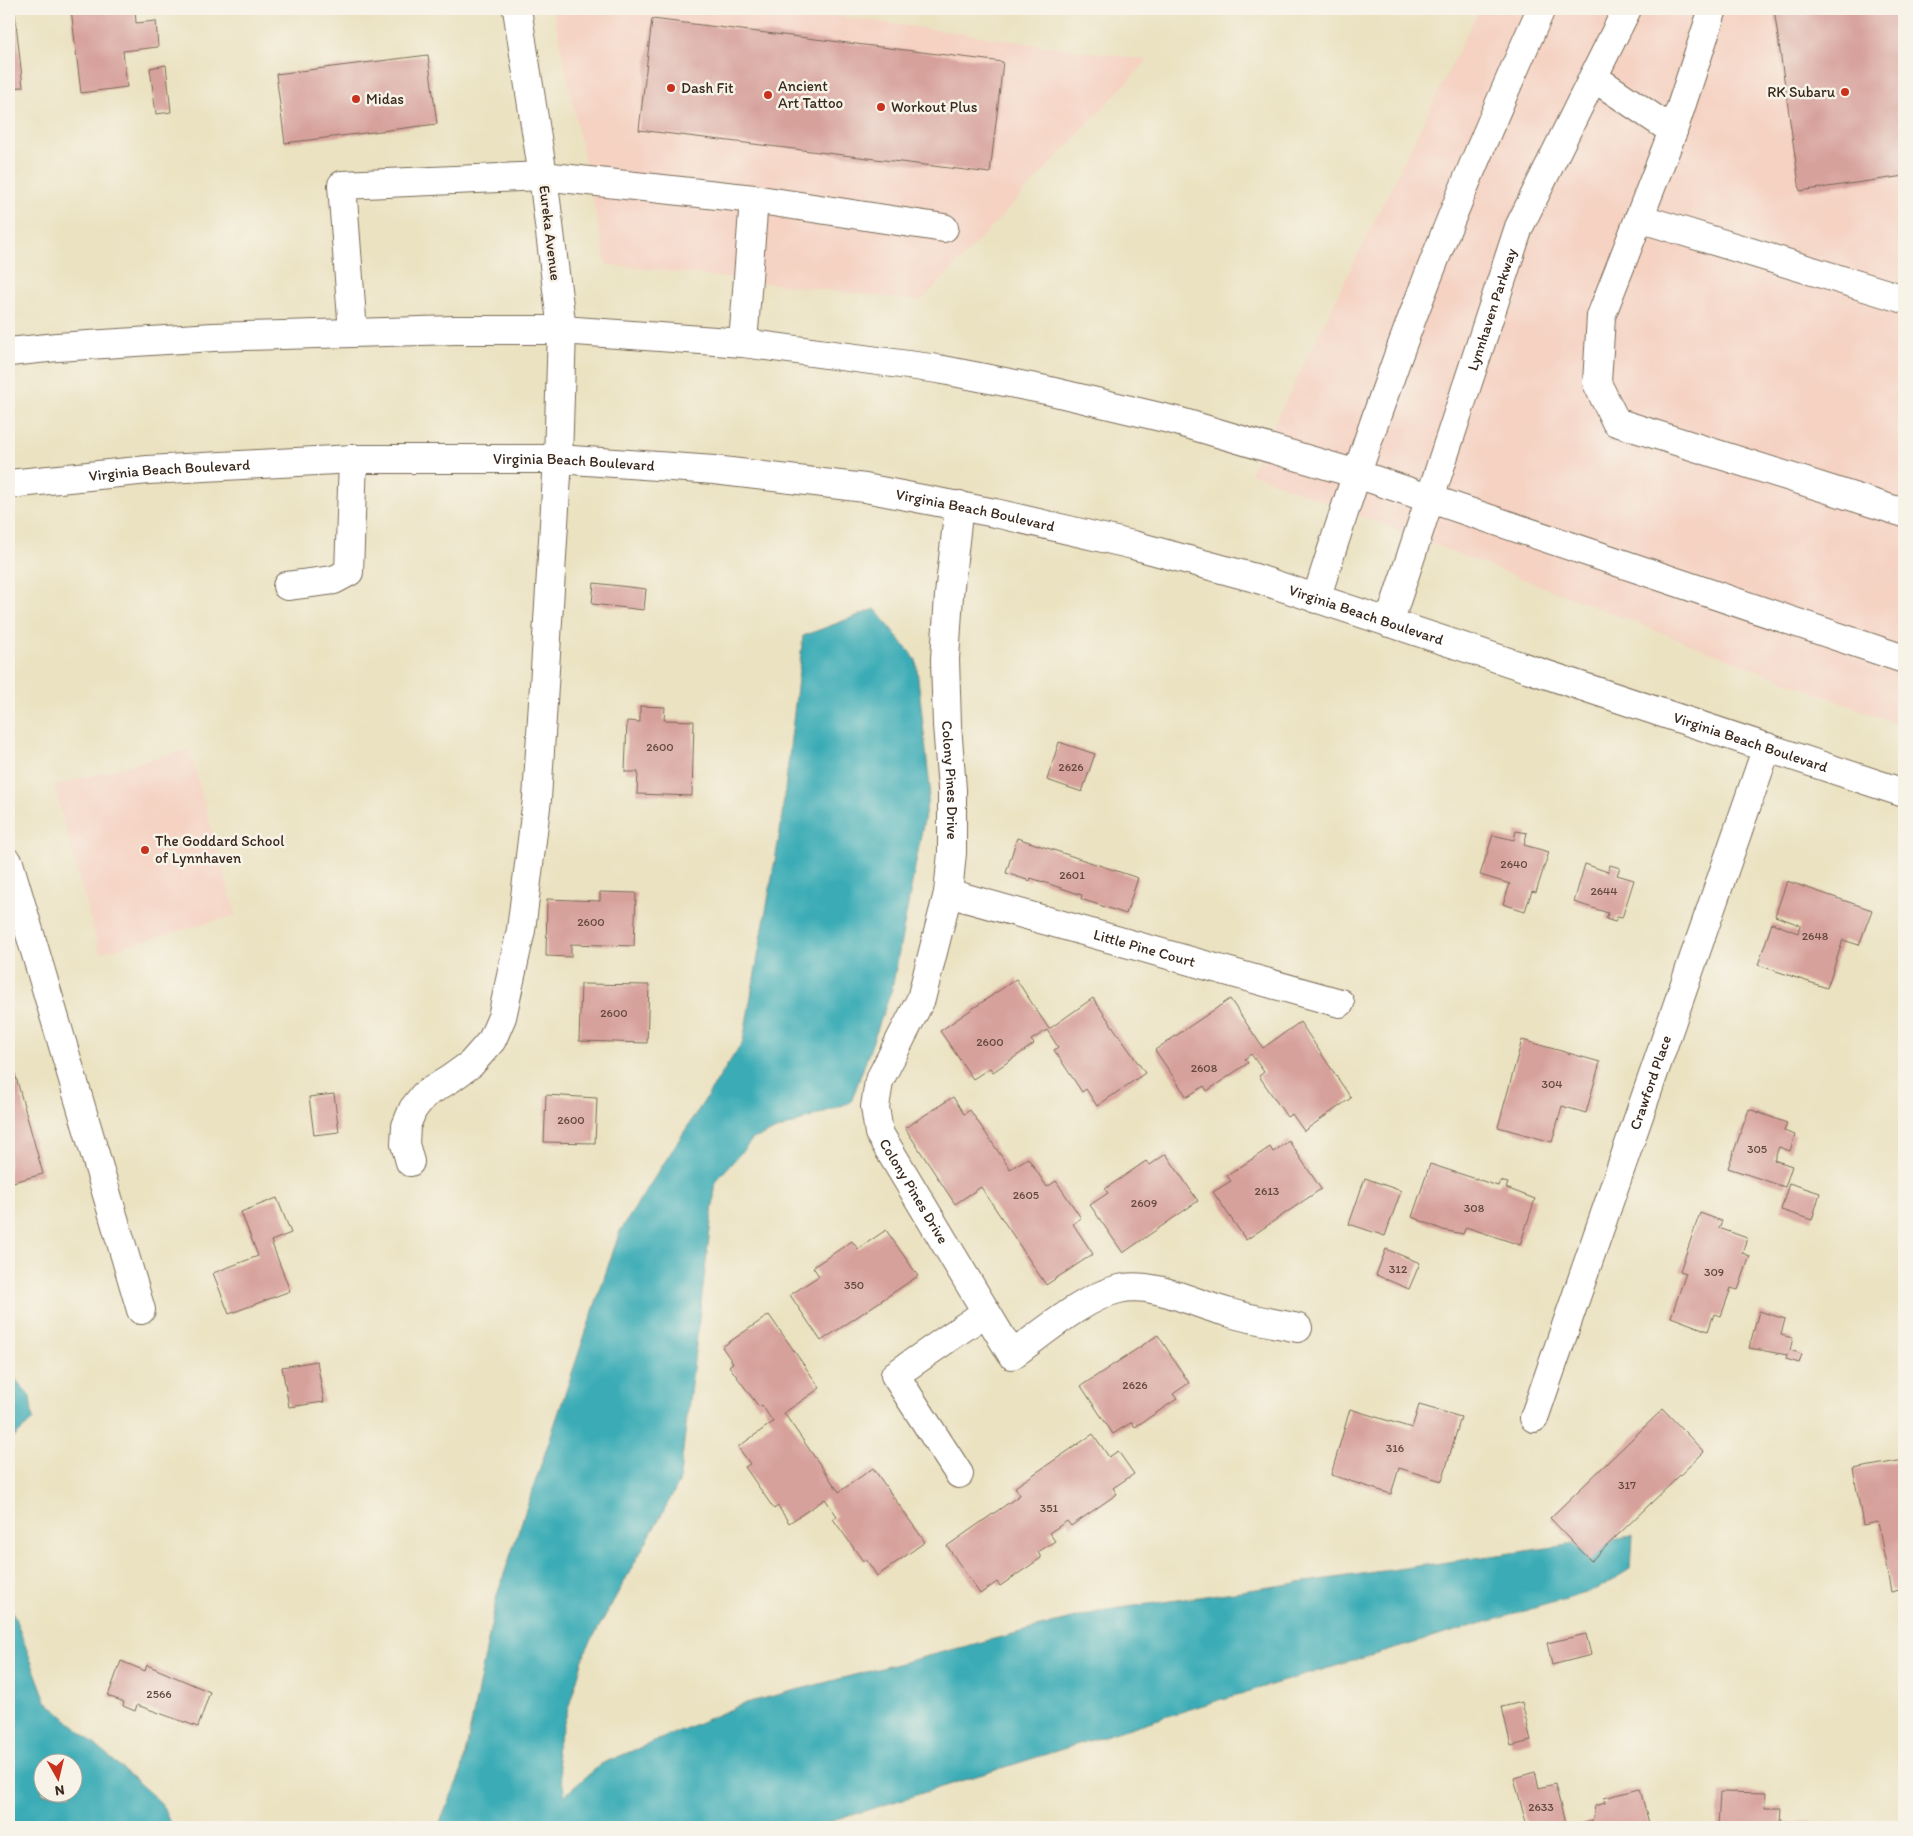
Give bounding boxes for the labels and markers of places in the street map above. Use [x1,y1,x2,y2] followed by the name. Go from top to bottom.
[778,77,843,112] place label: Ancient Art Tattoo
[681,79,734,97] place label: Dash Fit
[665,82,677,94] marker: Dash Fit
[1767,83,1836,101] place label: RK Subaru
[1839,86,1851,98] marker: RK Subaru
[762,89,774,101] marker: Ancient Art Tattoo
[366,90,404,108] place label: Midas
[350,93,362,105] marker: Midas
[891,98,978,116] place label: Workout Plus
[875,101,887,113] marker: Workout Plus
[155,832,285,867] place label: The Goddard School of Lynnhaven
[139,844,151,856] marker: The Goddard School of Lynnhaven

